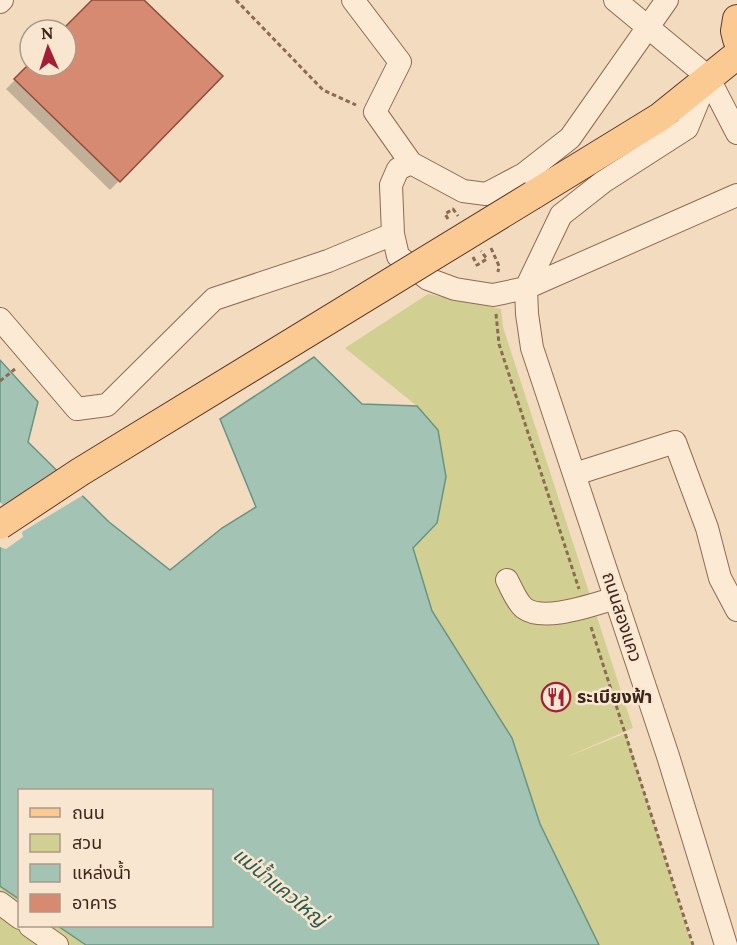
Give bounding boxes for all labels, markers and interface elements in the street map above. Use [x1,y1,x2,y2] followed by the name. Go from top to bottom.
[18,18,78,78] north arrow
[41,23,54,43] text: N
[597,569,648,665] street label: ถนนสองแคว
[540,681,572,713] restaurant icon: ระเบียงฟ้า
[577,685,652,708] place label: ระเบียงฟ้า
[18,789,213,927] legend
[72,801,105,824] text: ถนน
[72,831,102,854] text: สวน
[229,841,335,934] water label: แม่น้ำแควใหญ่
[72,860,131,884] text: แหล่งน้ำ
[72,891,117,914] text: อาคาร

